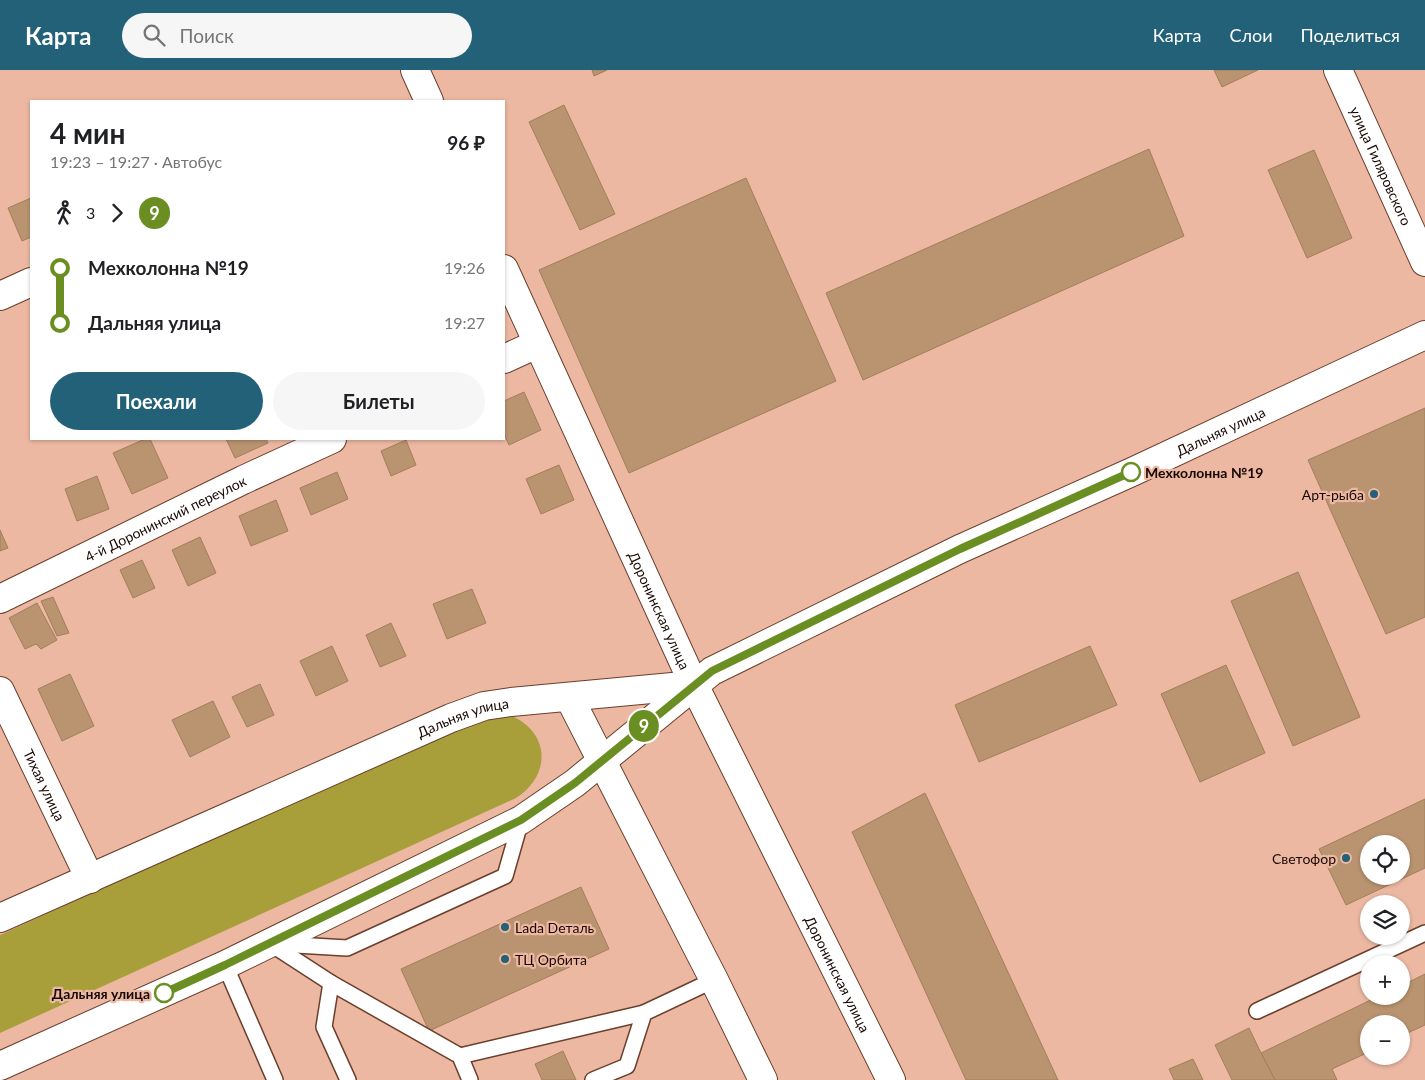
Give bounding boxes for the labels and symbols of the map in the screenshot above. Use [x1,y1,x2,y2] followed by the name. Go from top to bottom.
[1347,104,1416,228] street label: улица Гиляровского
[1173,403,1268,459] street label: Дальняя улица
[1121,462,1141,482] marker: Мехколонна №19
[1145,464,1263,481] place label: Мехколонна №19
[82,471,249,565] street label: 4-й Доронинский переулок
[1302,486,1364,503] place label: Арт-рыба
[1368,488,1380,500] marker: Арт-рыба
[625,548,694,672] street label: Доронинская улица
[414,694,510,741] street label: Дальняя улица
[628,710,660,742] line badge: 9
[21,746,69,823] street label: Тихая улица
[1272,850,1336,867] place label: Светофор
[1340,852,1352,864] marker: Светофор
[802,913,874,1035] street label: Доронинская улица
[515,919,595,936] place label: Lada Dеталь
[499,921,511,933] marker: Lada Dеталь
[515,951,587,968] place label: ТЦ Орбита
[499,953,511,965] marker: ТЦ Орбита
[154,983,174,1003] marker: Дальняя улица
[52,985,150,1002] place label: Дальняя улица

